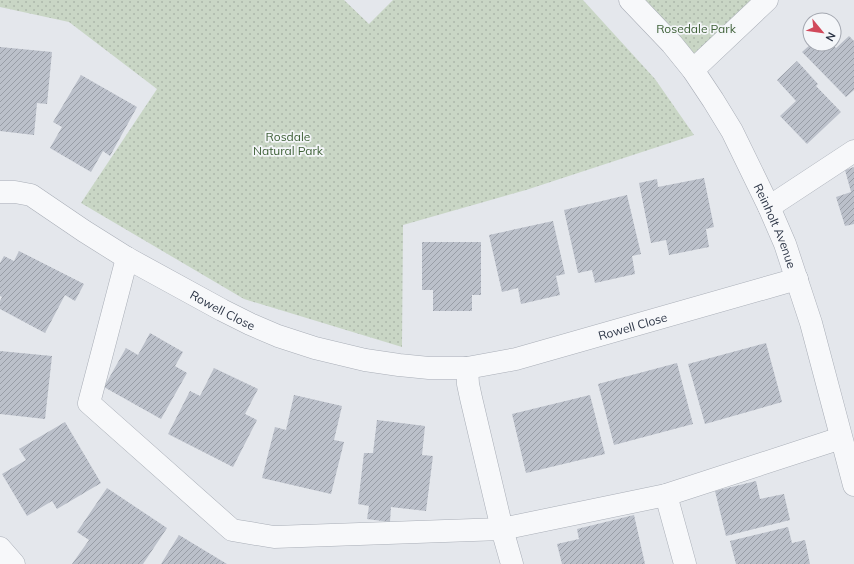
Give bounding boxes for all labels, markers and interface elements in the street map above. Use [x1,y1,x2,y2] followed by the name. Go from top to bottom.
[802,12,842,52] north arrow
[656,21,737,36] park label: Rosedale Park
[823,30,839,44] text: N
[253,129,324,158] park label: Rosdale Natural Park
[751,181,800,270] street label: Reinholt Avenue
[188,287,257,333] street label: Rowell Close
[596,309,669,343] street label: Rowell Close

